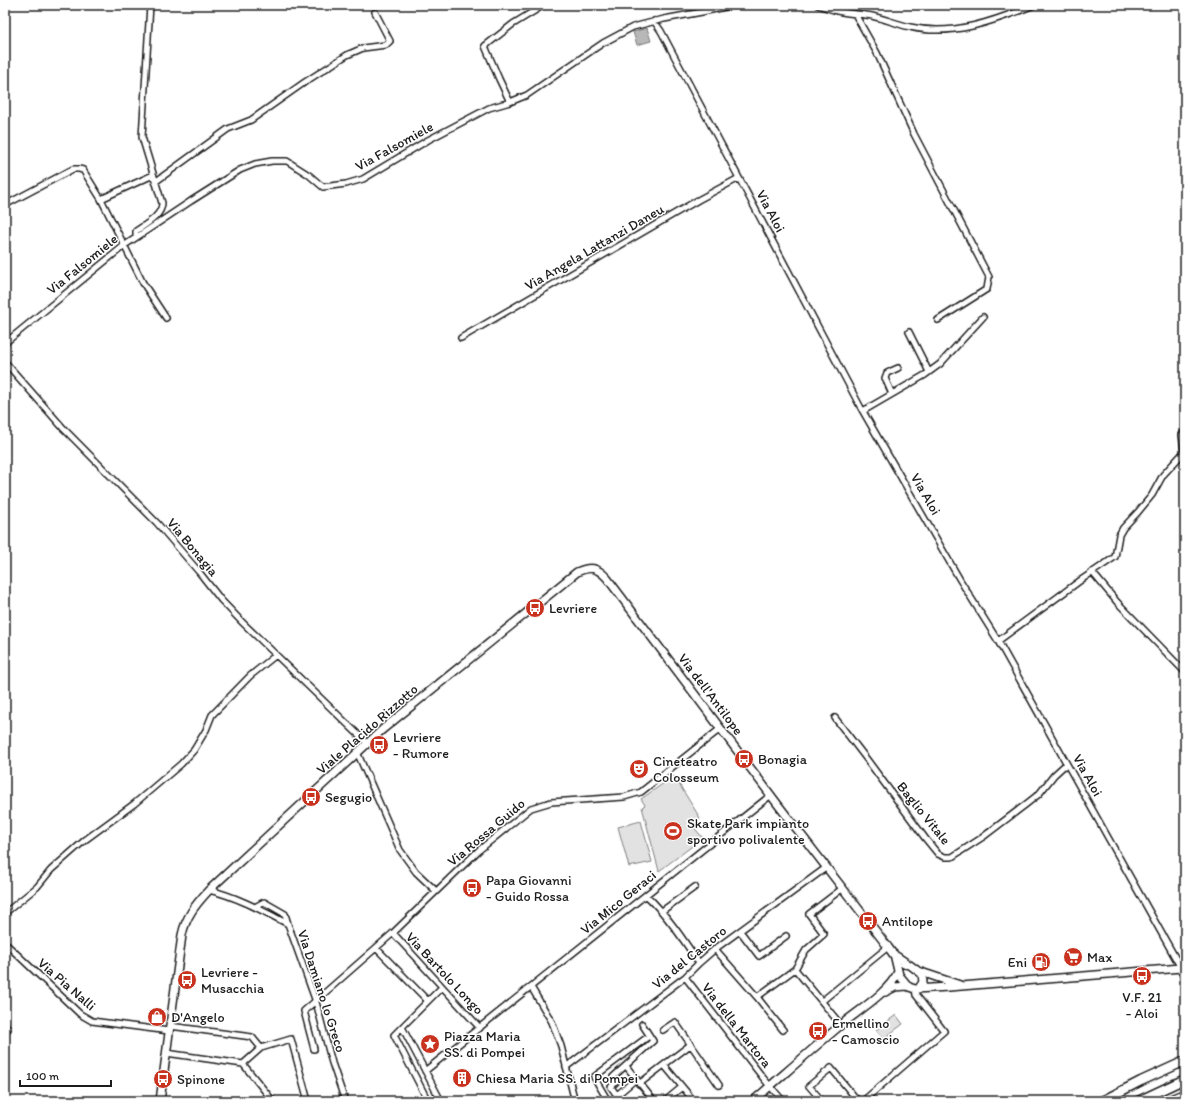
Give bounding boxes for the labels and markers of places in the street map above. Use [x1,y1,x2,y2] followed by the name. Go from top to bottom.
[524,597,546,619] bus stop icon: Levriere
[549,600,597,617] place label: Levriere
[393,729,449,762] place label: Levriere - Rumore
[368,734,390,756] bus stop icon: Levriere - Rumore
[733,748,755,770] bus stop icon: Bonagia
[758,751,808,768] place label: Bonagia
[653,753,719,786] place label: Cineteatro Colosseum
[628,758,650,780] theatre icon: Cineteatro Colosseum
[300,786,322,808] bus stop icon: Segugio
[325,789,372,806] place label: Segugio
[687,815,809,848] place label: Skate Park impianto sportivo polivalente
[662,820,684,842] sports icon: Skate Park impianto sportivo polivalente
[486,872,571,905] place label: Papa Giovanni - Guido Rossa
[461,877,483,899] bus stop icon: Papa Giovanni - Guido Rossa
[857,910,879,932] bus stop icon: Antilope
[882,913,933,930] place label: Antilope
[1062,946,1084,968] supermarket icon: Max
[1087,949,1112,966] place label: Max
[1030,951,1052,973] fuel station icon: Eni
[1008,954,1027,971] place label: Eni
[201,964,265,997] place label: Levriere - Musacchia
[1131,965,1153,987] bus stop icon: V.F. 21 - Aloi
[176,969,198,991] bus stop icon: Levriere - Musacchia
[1122,989,1162,1022] place label: V.F. 21 - Aloi
[146,1006,168,1028] shop icon: D'Angelo
[171,1009,225,1026] place label: D'Angelo
[832,1015,899,1048] place label: Ermellino - Camoscio
[807,1020,829,1042] bus stop icon: Ermellino - Camoscio
[444,1028,525,1061] place label: Piazza Maria SS. di Pompei
[419,1033,441,1055] place icon: Piazza Maria SS. di Pompei
[451,1067,473,1089] building icon: Chiesa Maria SS. di Pompei
[152,1068,174,1090] bus stop icon: Spinone
[476,1070,638,1087] place label: Chiesa Maria SS. di Pompei
[177,1071,225,1088] place label: Spinone

